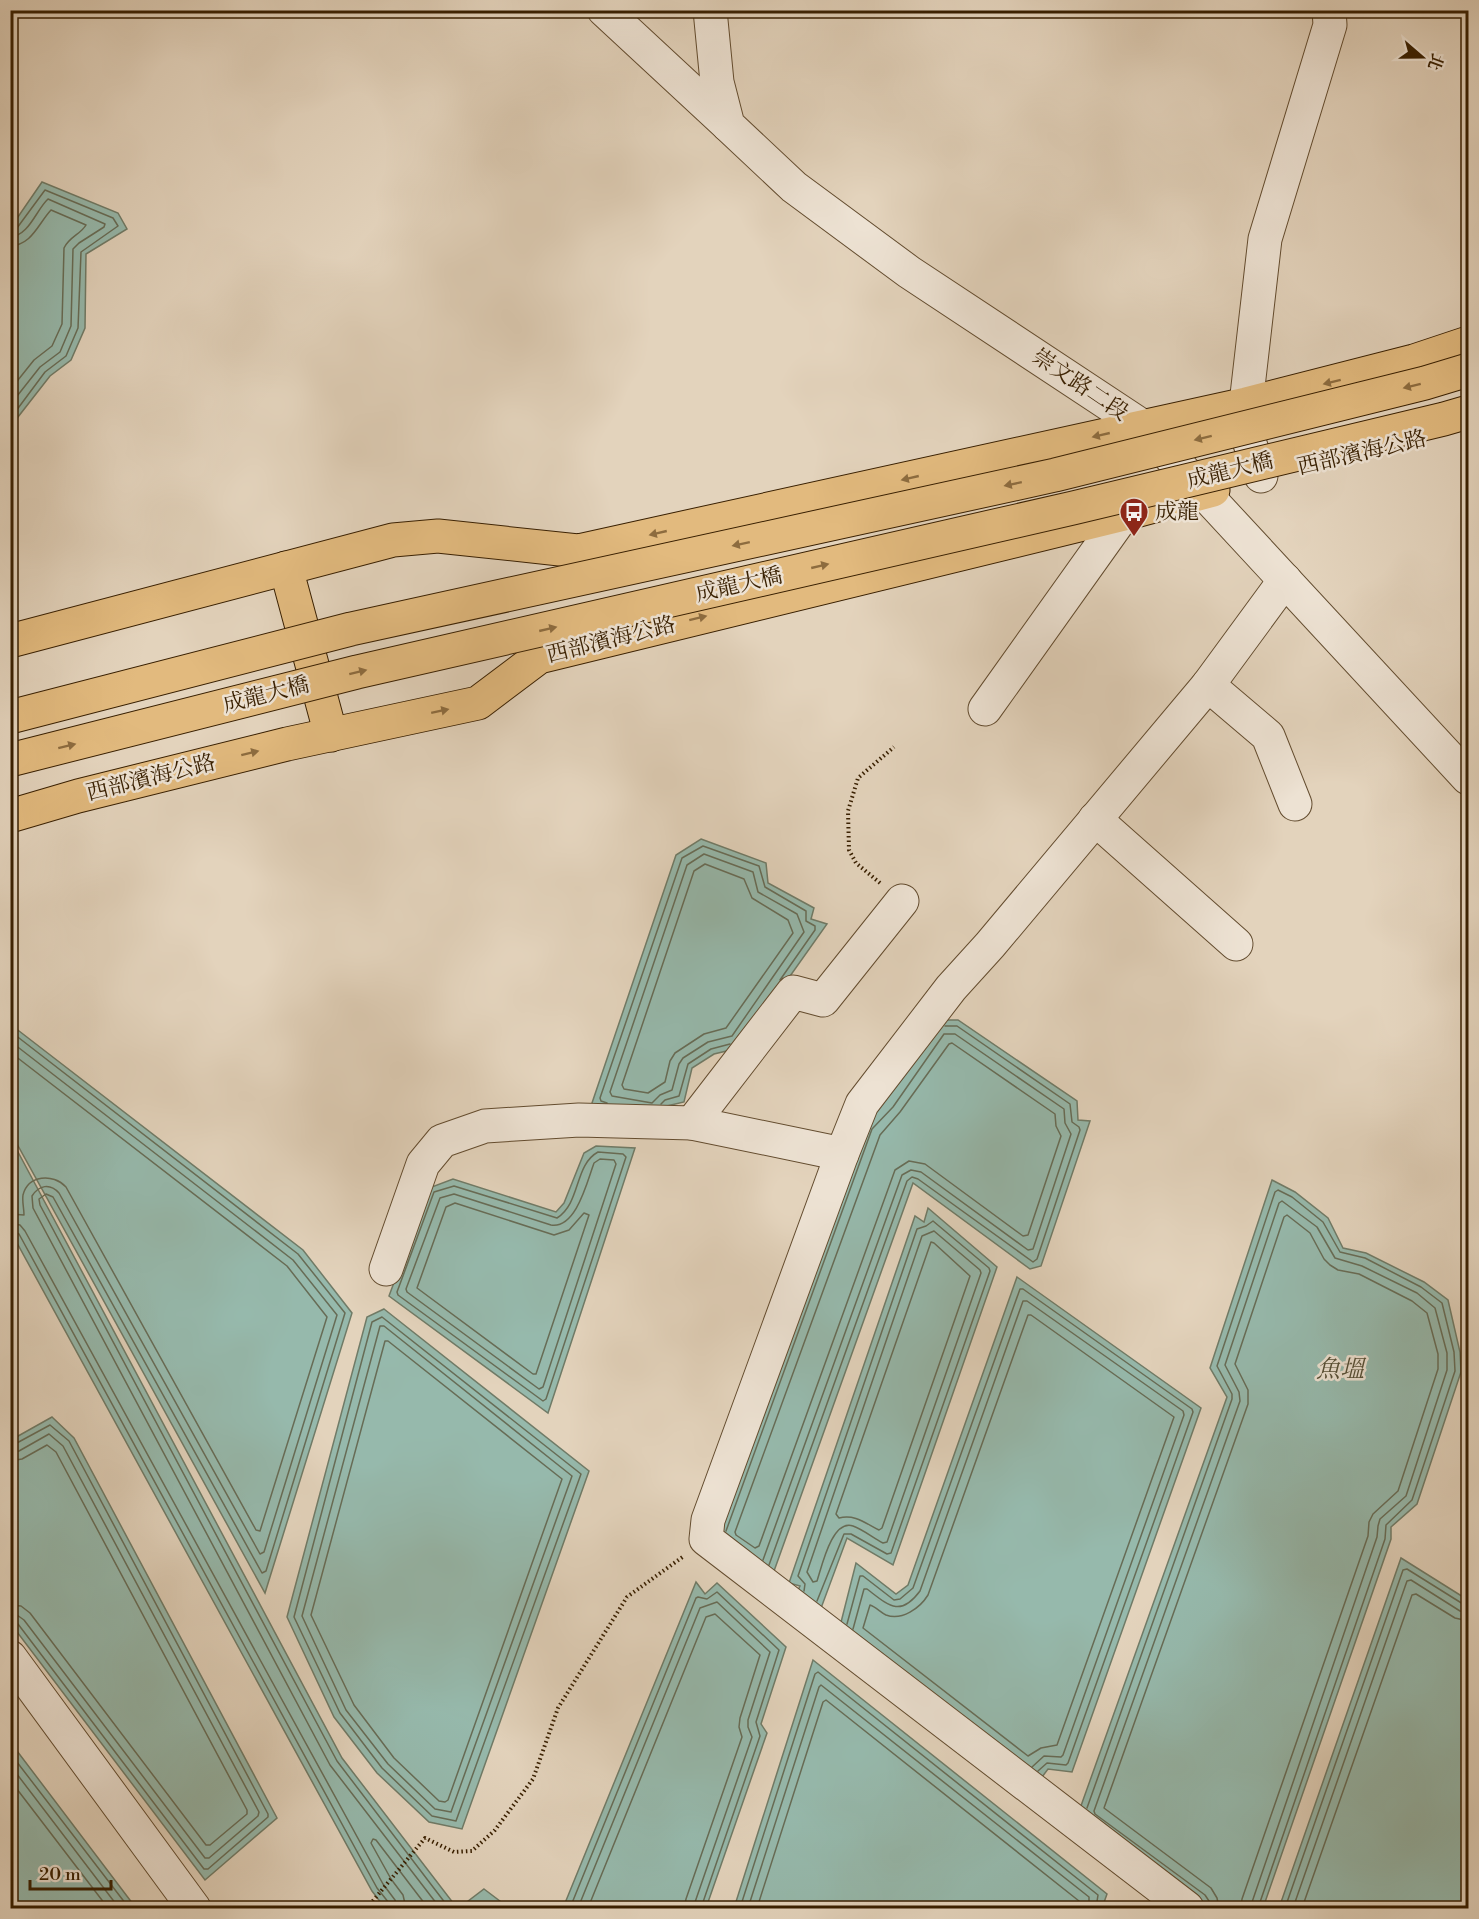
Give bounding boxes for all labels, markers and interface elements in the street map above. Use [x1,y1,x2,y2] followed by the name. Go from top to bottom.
[1392,27,1452,87] north arrow
[1423,51,1447,73] text: 北
[1027,343,1133,427] street label: 崇文路二段
[1322,377,1341,387] one-way arrow
[1403,382,1421,391] one-way arrow
[1295,425,1429,481] street label: 西部濱海公路
[1091,431,1110,440] one-way arrow
[1194,434,1212,444] one-way arrow
[1184,447,1276,495] street label: 成龍大橋
[901,473,920,483] one-way arrow
[1004,480,1023,490] one-way arrow
[1118,496,1150,538] bus stop icon: 成龍
[1155,499,1199,526] place label: 成龍
[649,529,668,539] one-way arrow
[731,540,750,549] one-way arrow
[811,561,829,571] one-way arrow
[693,562,785,608] street label: 成龍大橋
[544,611,678,669] street label: 西部濱海公路
[689,613,708,623] one-way arrow
[539,623,557,633] one-way arrow
[349,667,367,677] one-way arrow
[220,671,312,719] street label: 成龍大橋
[431,706,450,715] one-way arrow
[58,740,76,750] one-way arrow
[241,748,259,758] one-way arrow
[84,749,218,807] street label: 西部濱海公路
[1316,1355,1367,1385] water label: 魚塭
[30,1853,111,1891] scale bar
[39,1863,81,1886] text: 20 m

